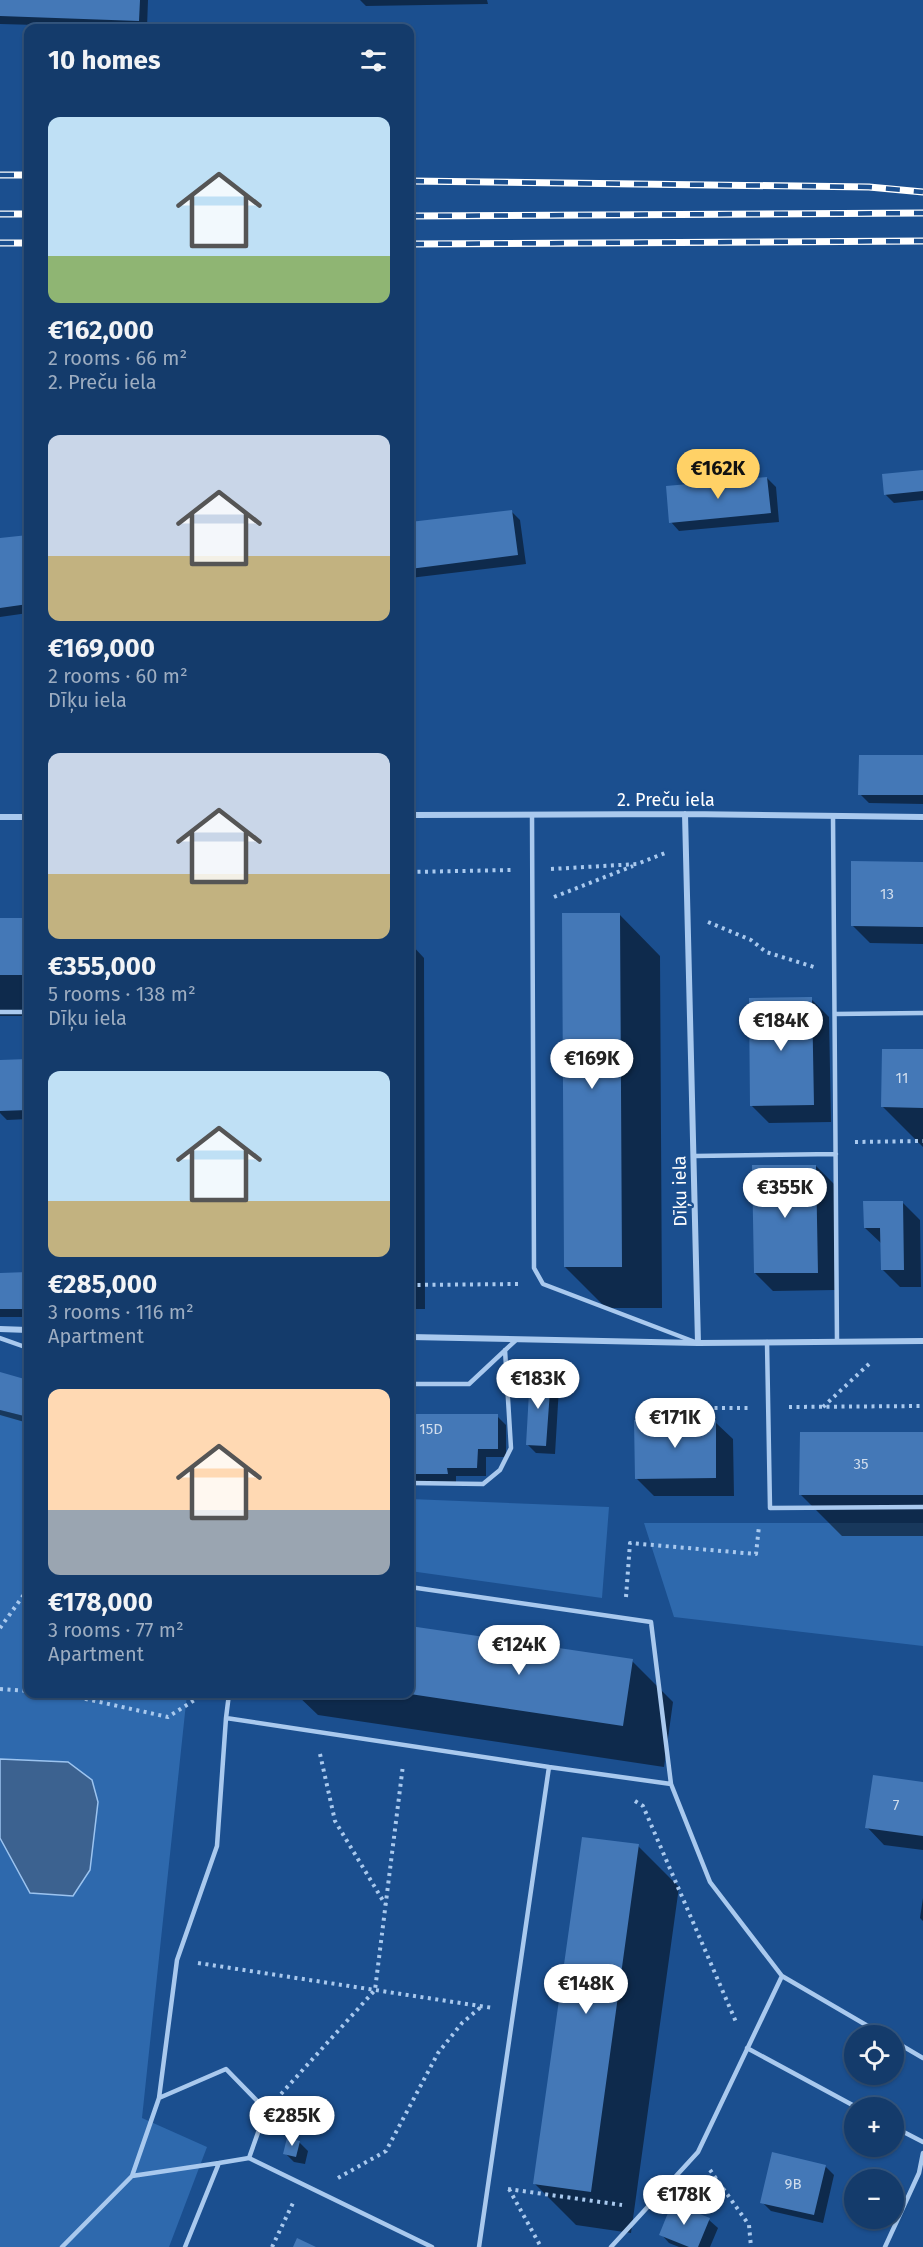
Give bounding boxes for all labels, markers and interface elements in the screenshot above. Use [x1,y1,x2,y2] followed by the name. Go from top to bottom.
[357,44,390,77] icon: filters
[48,45,161,76] text: 10 homes
[165,156,273,264] icon: home
[48,315,154,346] text: €162,000
[48,346,187,370] text: 2 rooms · 66 m²
[48,370,157,394] text: 2. Preču iela
[676,449,760,500] pin: €162K
[691,456,745,480] text: €162K
[165,474,273,582] icon: home
[48,633,155,664] text: €169,000
[48,664,188,688] text: 2 rooms · 60 m²
[48,688,127,712] text: Dīķu iela
[617,789,715,811] street label: 2. Preču iela
[165,792,273,900] icon: home
[880,885,894,903] house number: 13
[48,951,156,982] text: €355,000
[48,982,196,1006] text: 5 rooms · 138 m²
[739,1001,823,1052] pin: €184K
[48,1006,127,1030] text: Dīķu iela
[753,1008,809,1032] text: €184K
[550,1039,634,1090] pin: €169K
[564,1046,620,1070] text: €169K
[896,1069,908,1087] house number: 11
[165,1110,273,1218] icon: home
[668,1155,693,1227] street label: Dīķu iela
[743,1168,827,1219] pin: €355K
[757,1175,813,1199] text: €355K
[48,1269,157,1300] text: €285,000
[48,1300,194,1324] text: 3 rooms · 116 m²
[48,1324,144,1348] text: Apartment
[496,1359,580,1410] pin: €183K
[510,1366,566,1390] text: €183K
[633,1398,717,1449] pin: €171K
[649,1405,701,1429] text: €171K
[419,1420,443,1438] house number: 15D
[165,1428,273,1536] icon: home
[853,1455,869,1473] house number: 35
[48,1587,153,1618] text: €178,000
[48,1618,184,1642] text: 3 rooms · 77 m²
[477,1625,561,1676] pin: €124K
[492,1632,546,1656] text: €124K
[48,1642,144,1666] text: Apartment
[893,1796,900,1814] house number: 7
[544,1964,628,2015] pin: €148K
[558,1971,614,1995] text: €148K
[844,2025,904,2229] map controls
[844,2025,904,2085] button: locate
[250,2096,334,2147] pin: €285K
[844,2097,904,2157] button: +
[264,2103,320,2127] text: €285K
[844,2169,904,2229] button: −
[642,2175,726,2226] pin: €178K
[785,2175,802,2193] house number: 9B
[657,2182,711,2206] text: €178K

